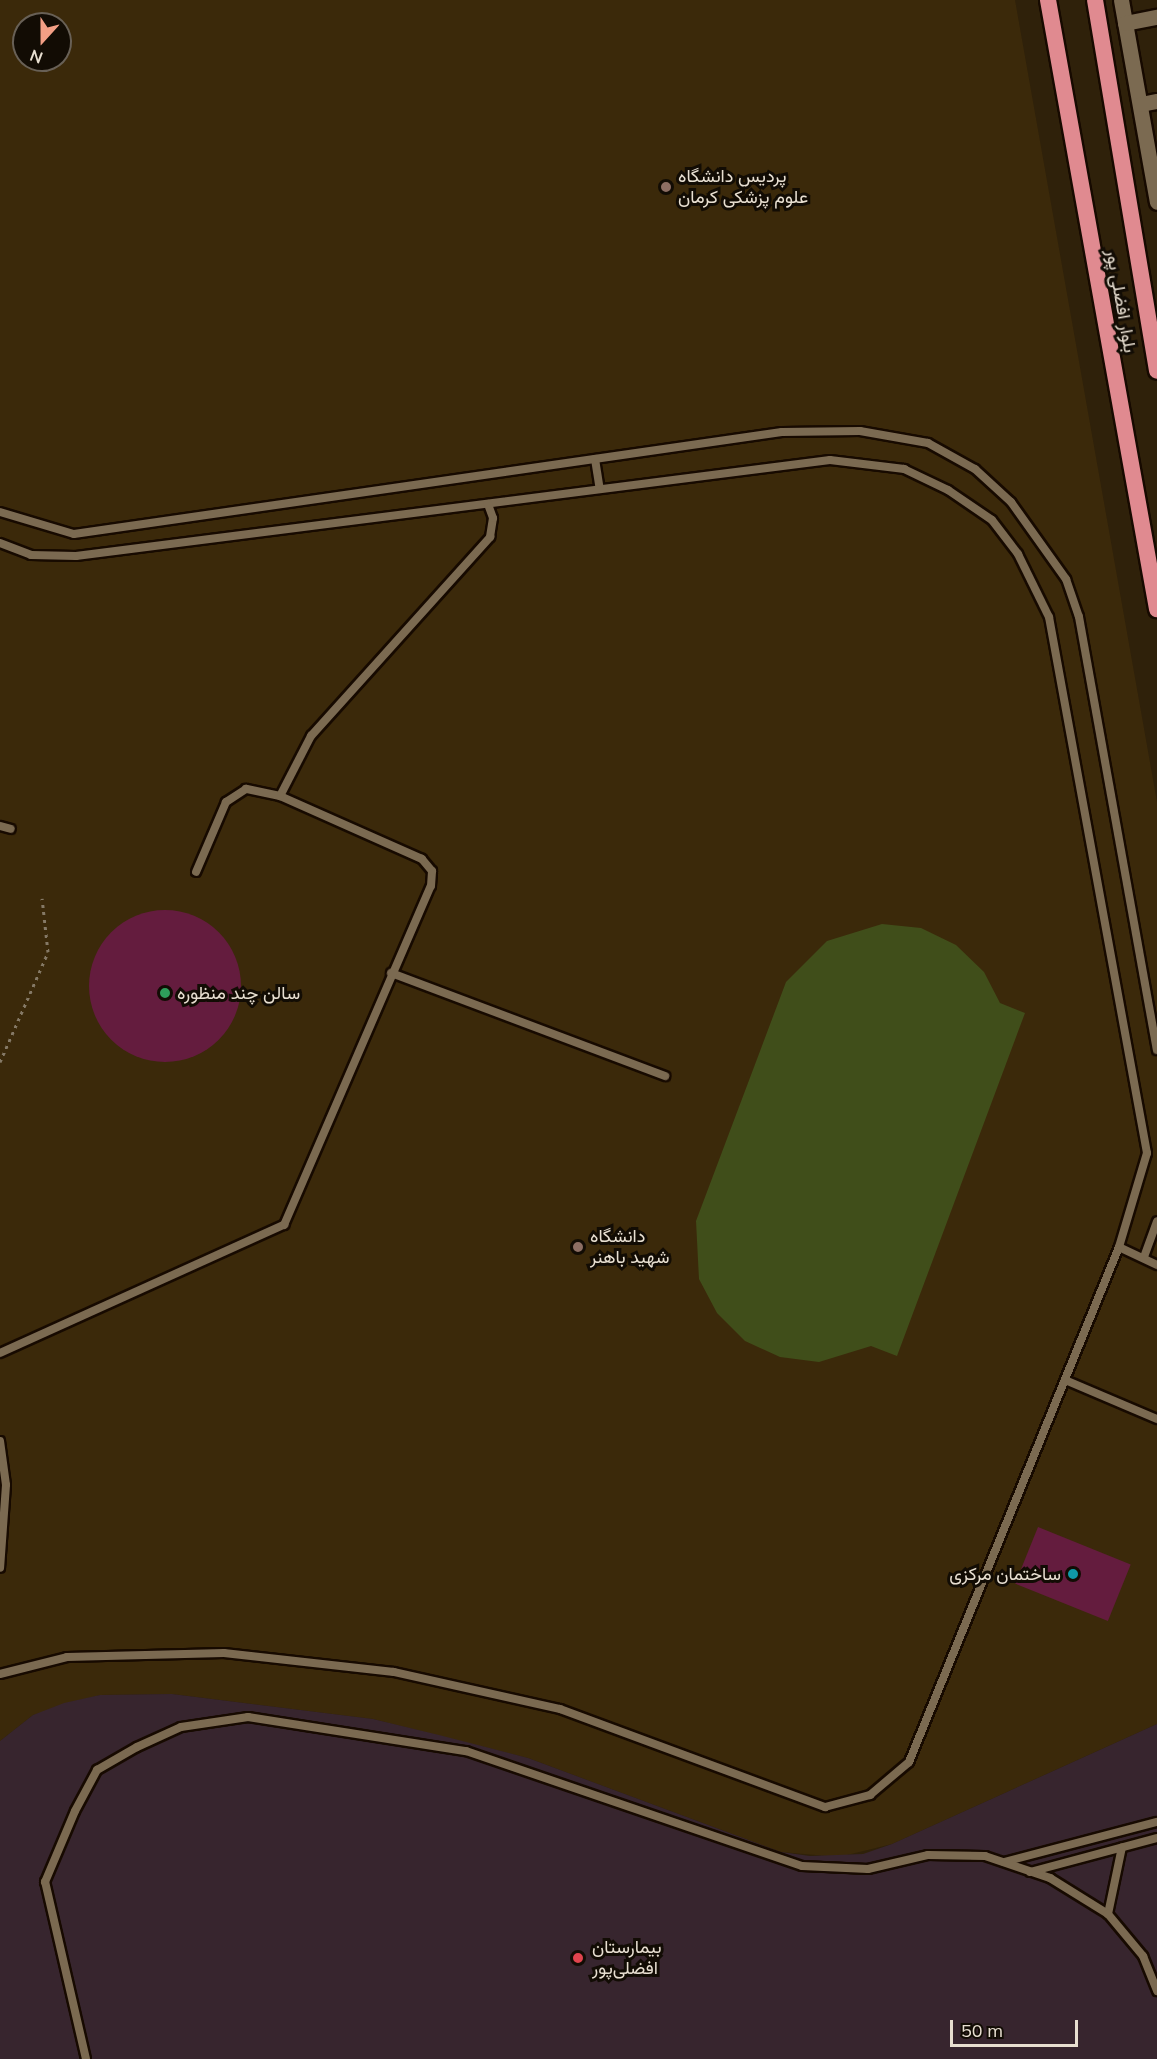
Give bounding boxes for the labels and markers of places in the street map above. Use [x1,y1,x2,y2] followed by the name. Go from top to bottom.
[678,166,808,208] place label: پردیس دانشگاه علوم پزشکی کرمان
[659,180,673,194] marker: پردیس دانشگاه علوم پزشکی کرمان
[177,982,300,1004] place label: سالن چند منظوره
[158,986,172,1000] marker: سالن چند منظوره
[590,1226,670,1268] place label: دانشگاه شهید باهنر
[571,1240,585,1254] marker: دانشگاه شهید باهنر
[949,1563,1061,1585] place label: ساختمان مرکزی
[1066,1567,1080,1581] marker: ساختمان مرکزی
[592,1937,662,1980] place label: بیمارستان افضلی‌پور
[569,1949,587,1967] marker: بیمارستان افضلی‌پور

